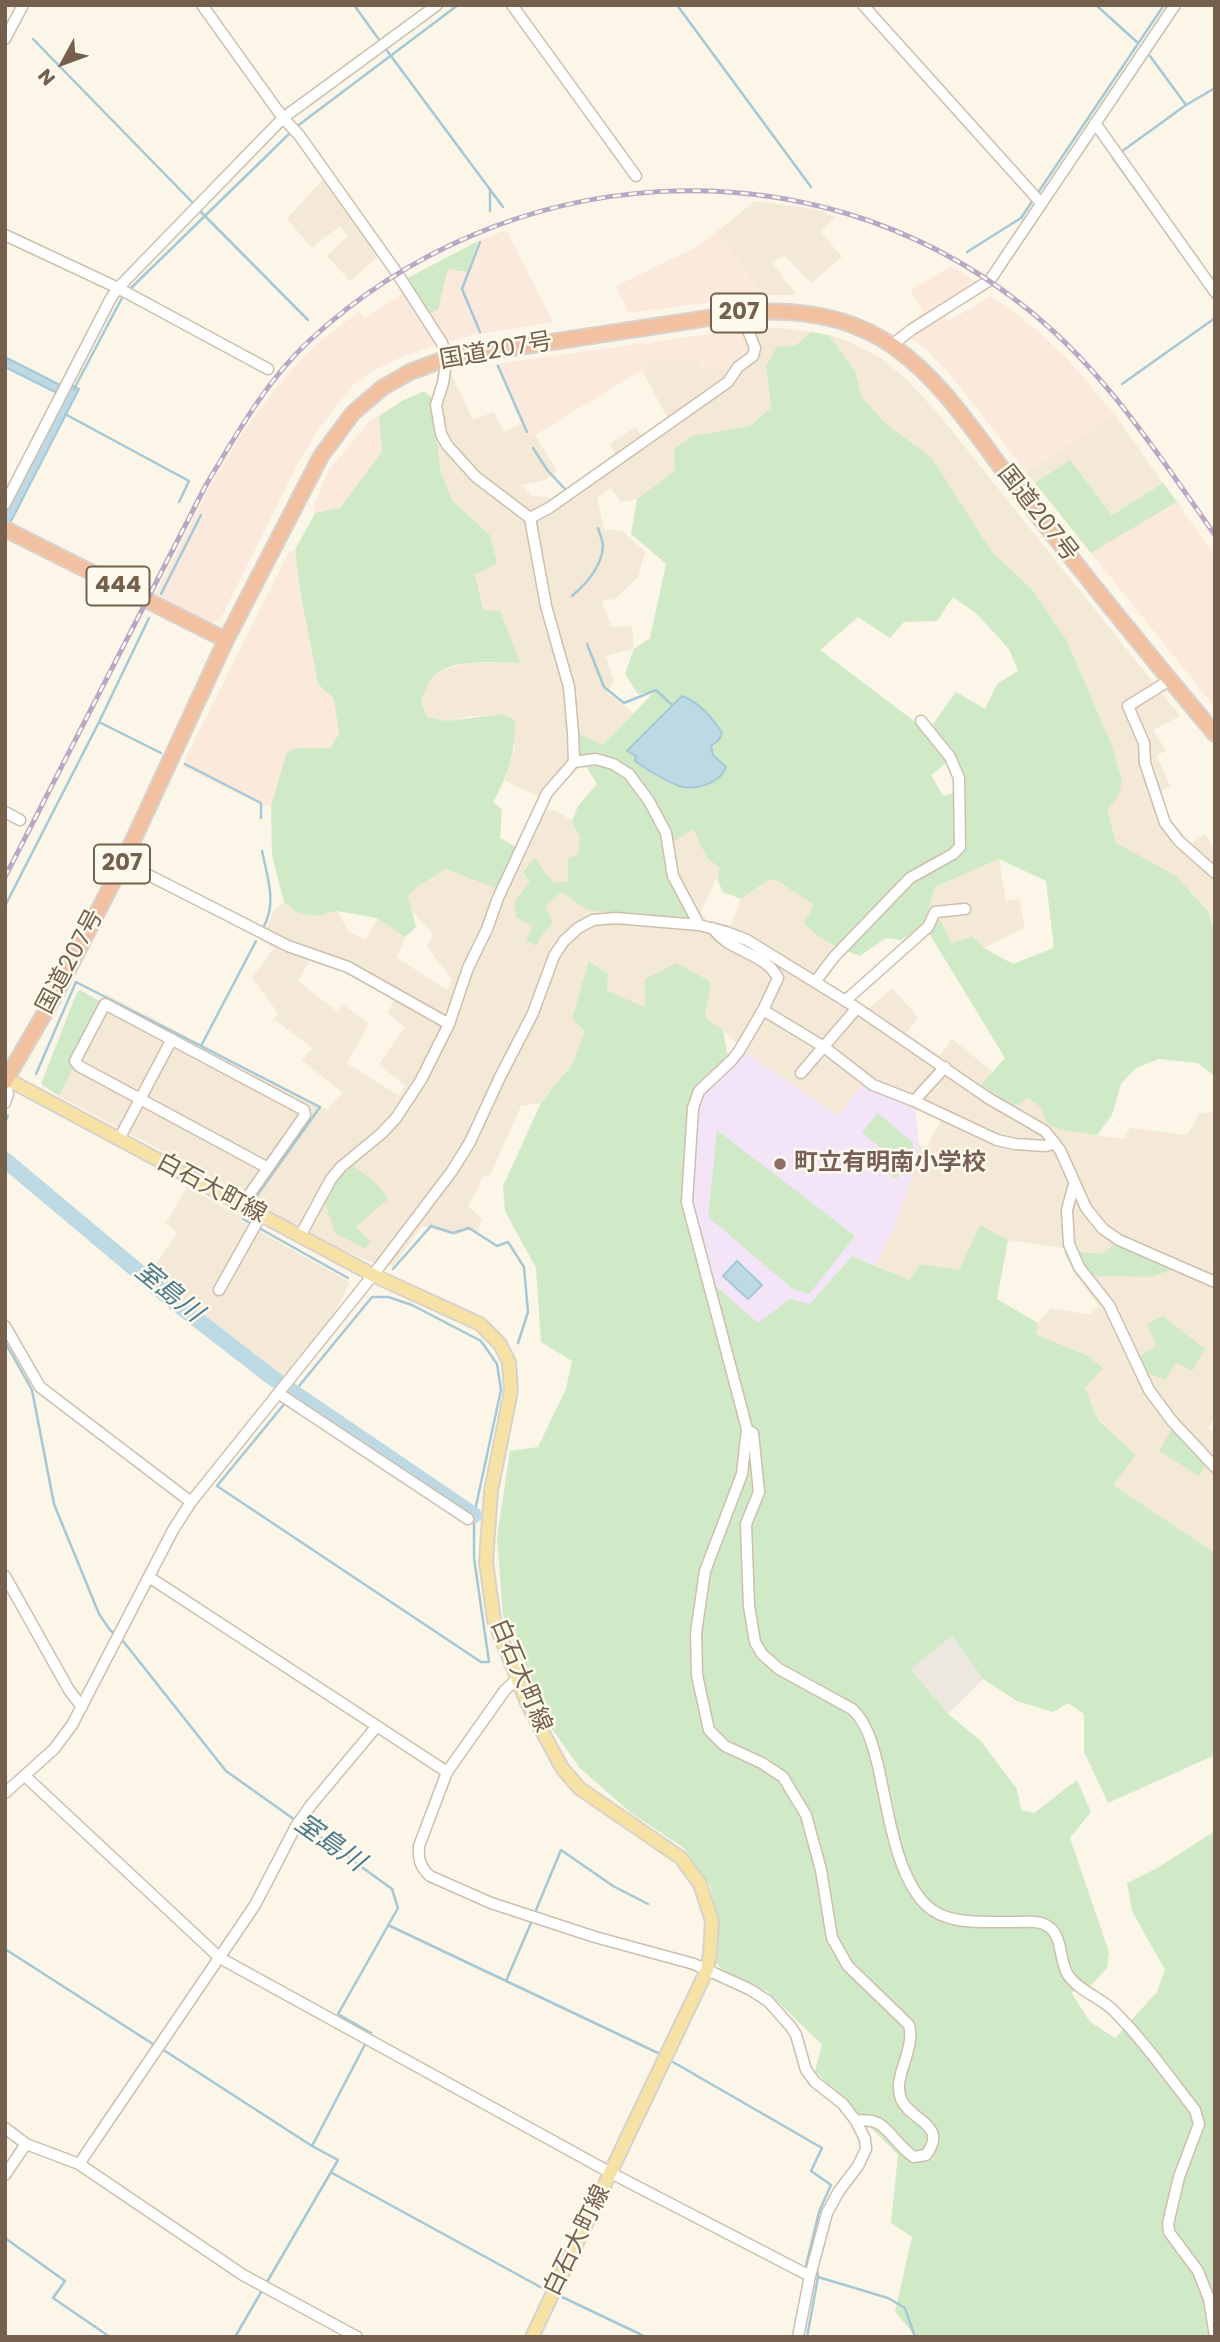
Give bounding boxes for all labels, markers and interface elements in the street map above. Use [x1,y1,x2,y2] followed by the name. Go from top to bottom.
[28,28,98,98] north arrow
[32,63,62,91] text: N
[711,294,767,332] road number: 207
[437,328,555,376] street label: 国道207号
[991,460,1083,568] street label: 国道207号
[86,566,150,606] road number: 444
[94,844,150,884] road number: 207
[32,905,110,1019] street label: 国道207号
[151,1148,271,1230] street label: 白石大町線
[794,1150,986,1178] place label: 町立有明南小学校
[772,1156,788,1172] marker: 町立有明南小学校
[128,1256,208,1330] water label: 室島川
[483,1615,557,1737] street label: 白石大町線
[288,1809,370,1879] water label: 室島川
[539,2181,617,2301] street label: 白石大町線

